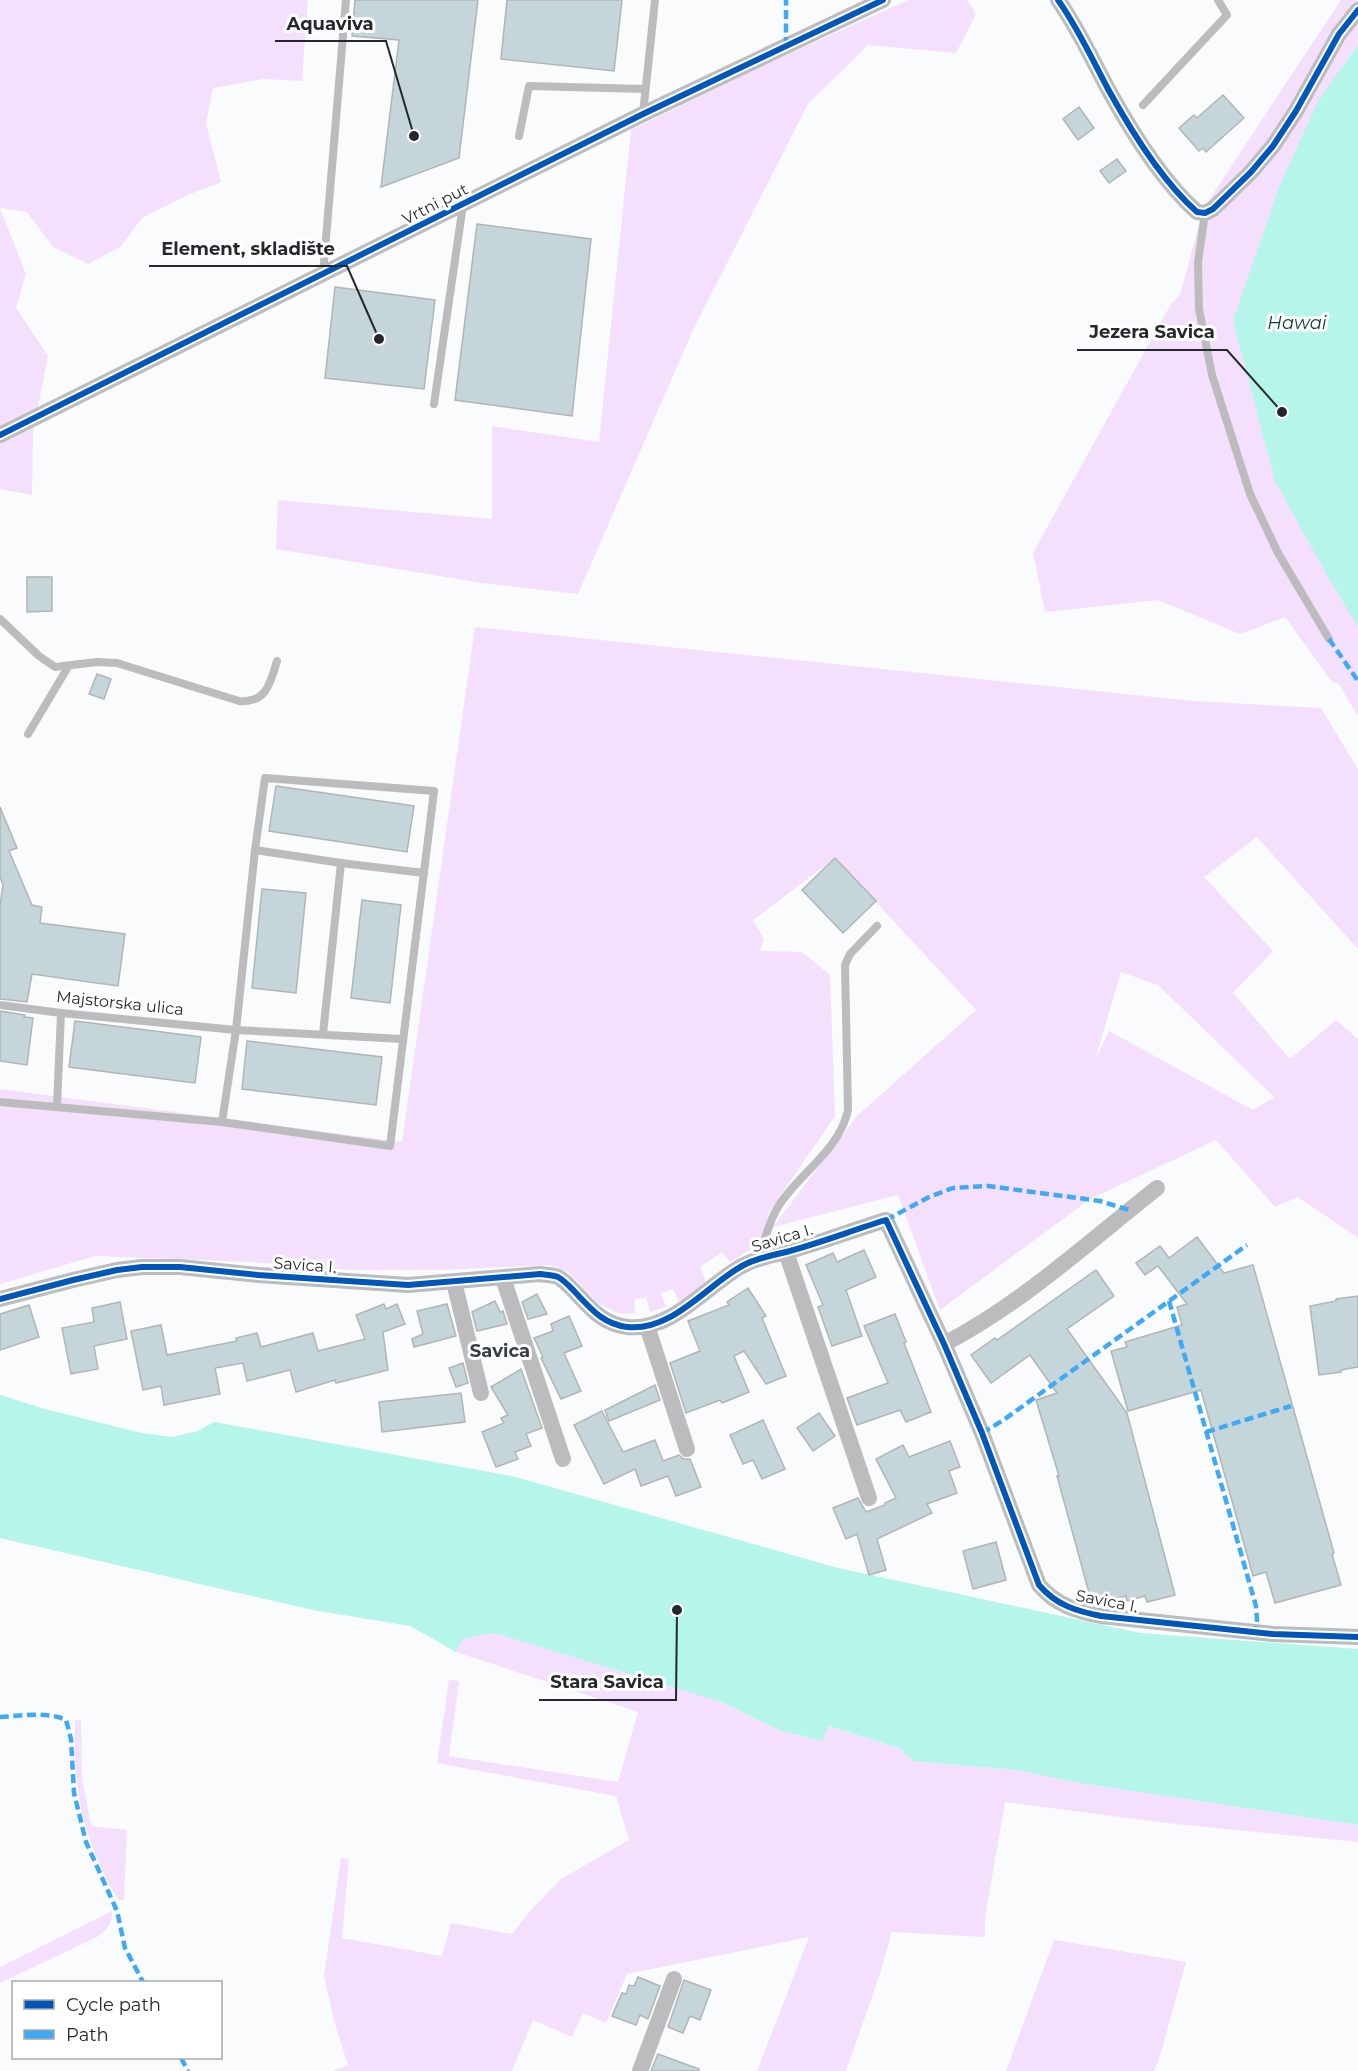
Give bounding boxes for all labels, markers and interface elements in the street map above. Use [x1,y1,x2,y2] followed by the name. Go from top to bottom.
[275,5,386,41] callout: Aquaviva
[285,13,374,35] text: Aquaviva
[399,179,471,229] street label: Vrtni put
[149,230,347,266] callout: Element, skladište
[161,238,335,260] text: Element, skladište
[1267,312,1327,334] water label: Hawai
[1077,314,1227,350] callout: Jezera Savica
[1088,321,1215,343] text: Jezera Savica
[55,987,185,1019] street label: Majstorska ulica
[749,1220,815,1256] street label: Savica I.
[273,1253,337,1277] street label: Savica I.
[470,1340,530,1362] district label: Savica
[1074,1586,1140,1616] street label: Savica I.
[539,1664,676,1700] callout: Stara Savica
[550,1671,664,1693] text: Stara Savica
[12,1981,222,2059] legend
[66,1994,161,2016] text: Cycle path
[66,2024,109,2046] text: Path

